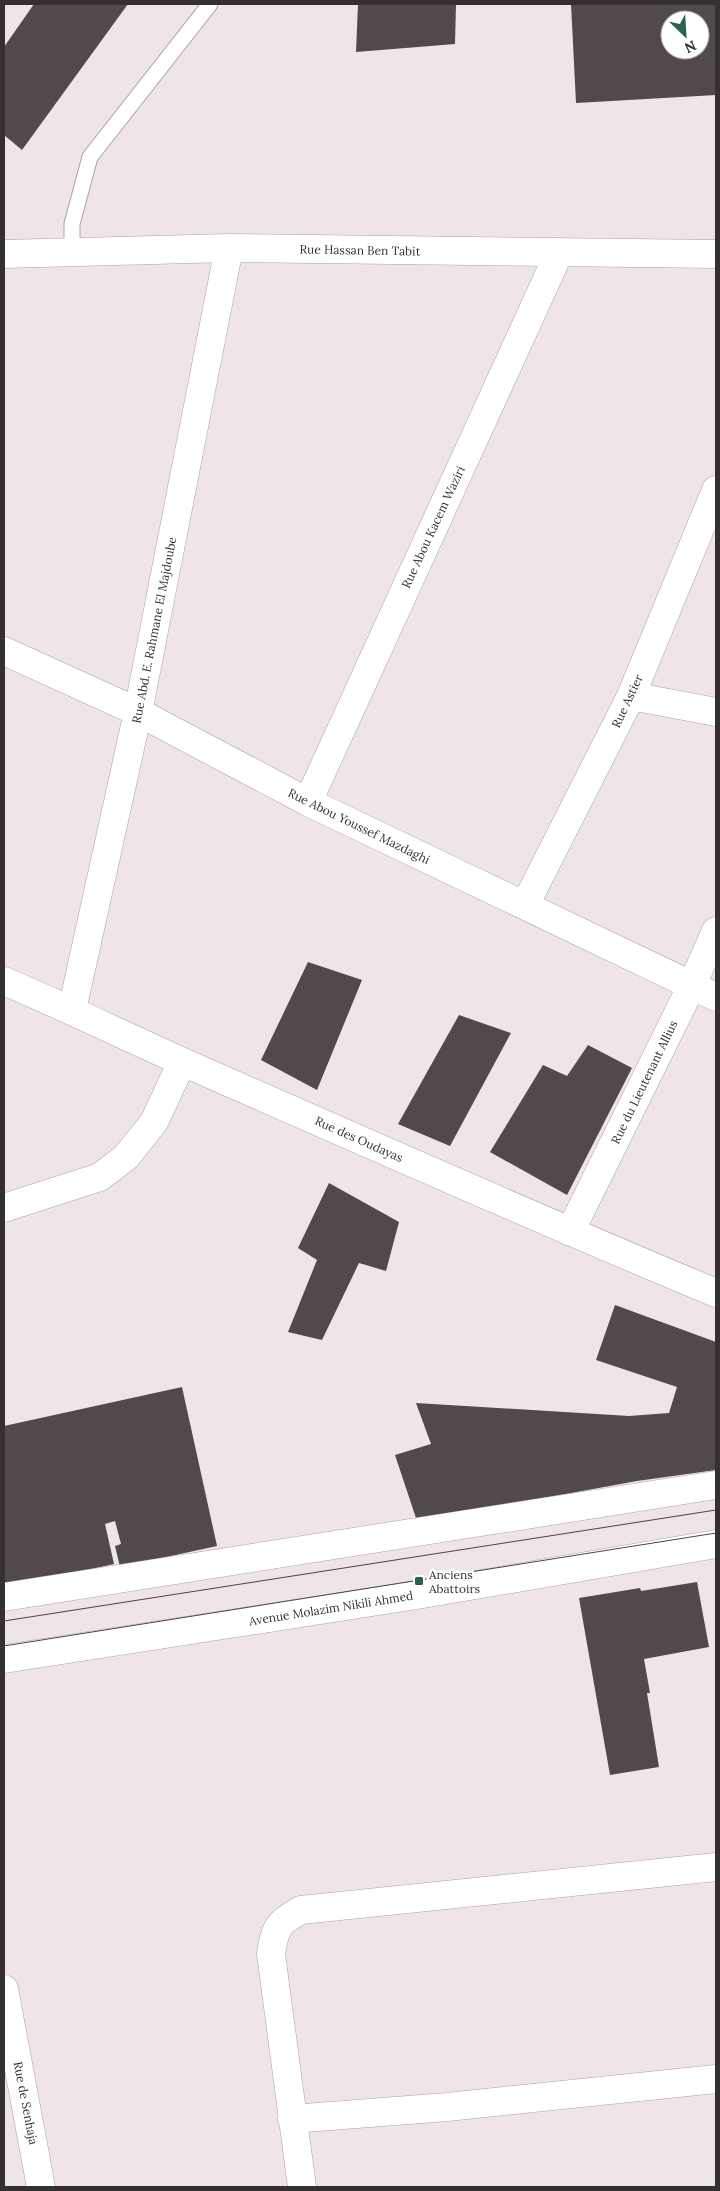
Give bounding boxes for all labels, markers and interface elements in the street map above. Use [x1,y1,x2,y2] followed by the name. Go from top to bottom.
[660,10,710,60] north arrow
[682,36,699,57] text: N
[300,241,421,259] street label: Rue Hassan Ben Tabit
[398,464,468,590] street label: Rue Abou Kacem Waziri
[129,535,180,724] street label: Rue Abd. E. Rahmane El Majdoube
[608,671,646,730] street label: Rue Astier
[286,785,432,867] street label: Rue Abou Youssef Mazdaghi
[608,1017,681,1146] street label: Rue du Lieutenant Allius
[313,1113,406,1165] street label: Rue des Oudayas
[428,1567,481,1596] place label: Anciens Abattoirs
[413,1575,425,1587] marker: Anciens Abattoirs
[247,1588,414,1629] street label: Avenue Molazim Nikili Ahmed
[11,2060,41,2146] street label: Rue de Senhaja

